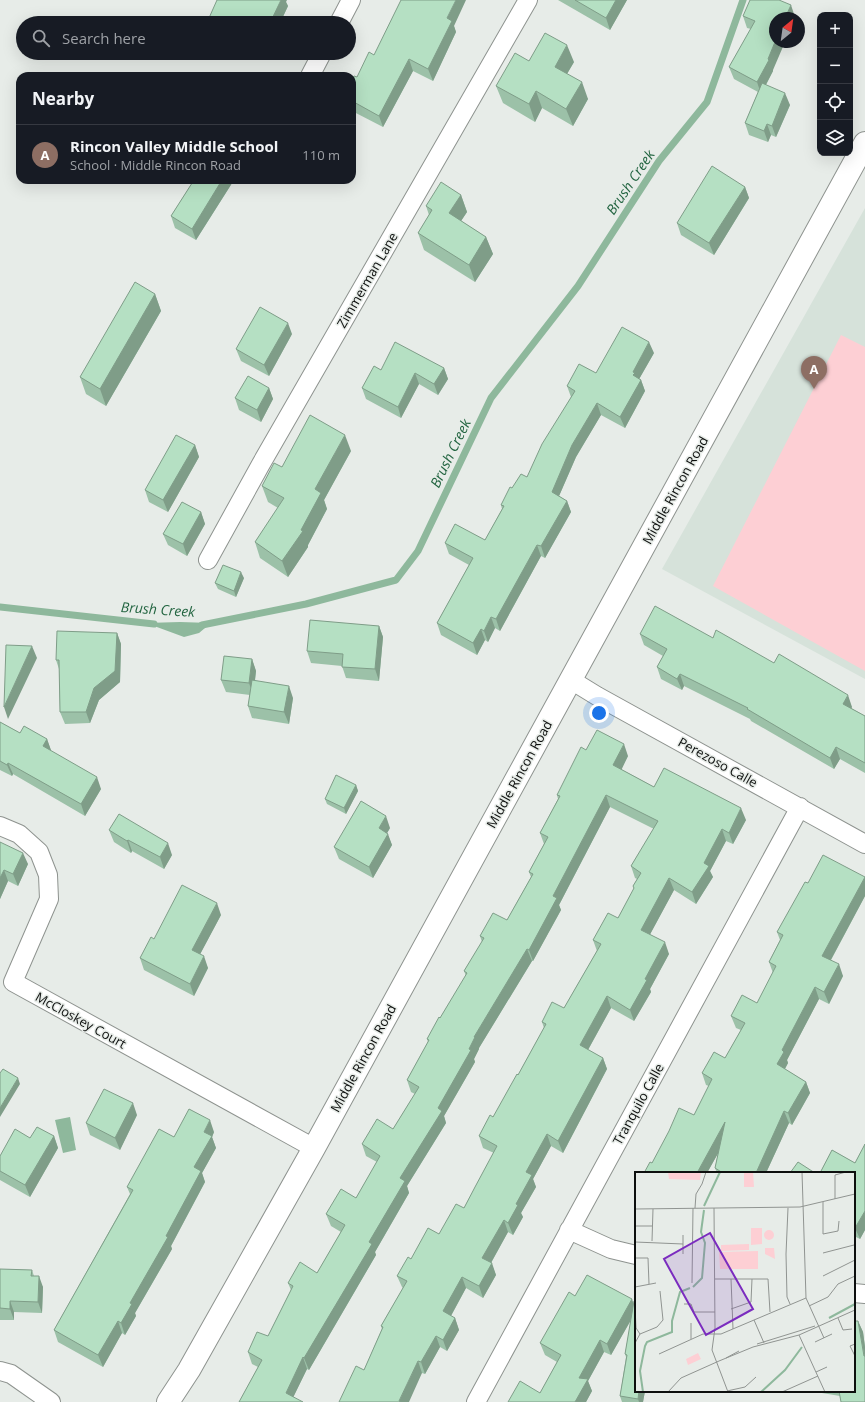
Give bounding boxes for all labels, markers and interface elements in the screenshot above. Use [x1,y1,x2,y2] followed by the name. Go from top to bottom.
[769,12,805,48] north arrow
[817,12,853,156] map controls
[817,12,853,48] button: +
[16,16,356,60] search box
[30,27,52,49] icon: search
[62,28,146,48] text: Search here
[817,48,853,84] button: −
[817,84,853,120] button: locate
[32,87,94,110] text: Nearby
[817,120,853,156] button: layers
[70,136,278,156] text: Rincon Valley Middle School
[601,145,659,218] water label: Brush Creek
[41,146,49,164] text: A
[302,146,340,164] text: 110 m
[70,156,241,174] text: School · Middle Rincon Road
[332,229,402,331] street label: Zimmerman Lane
[801,356,827,389] pin: A
[425,414,475,491] water label: Brush Creek
[638,433,712,547] street label: Middle Rincon Road
[120,597,197,621] water label: Brush Creek
[589,703,609,723] your location
[482,717,556,831] street label: Middle Rincon Road
[675,733,761,791] street label: Perezoso Calle
[32,988,130,1053] street label: McCloskey Court
[326,1001,400,1115] street label: Middle Rincon Road
[608,1060,668,1148] street label: Tranquilo Calle
[635,1172,855,1392] inset map

